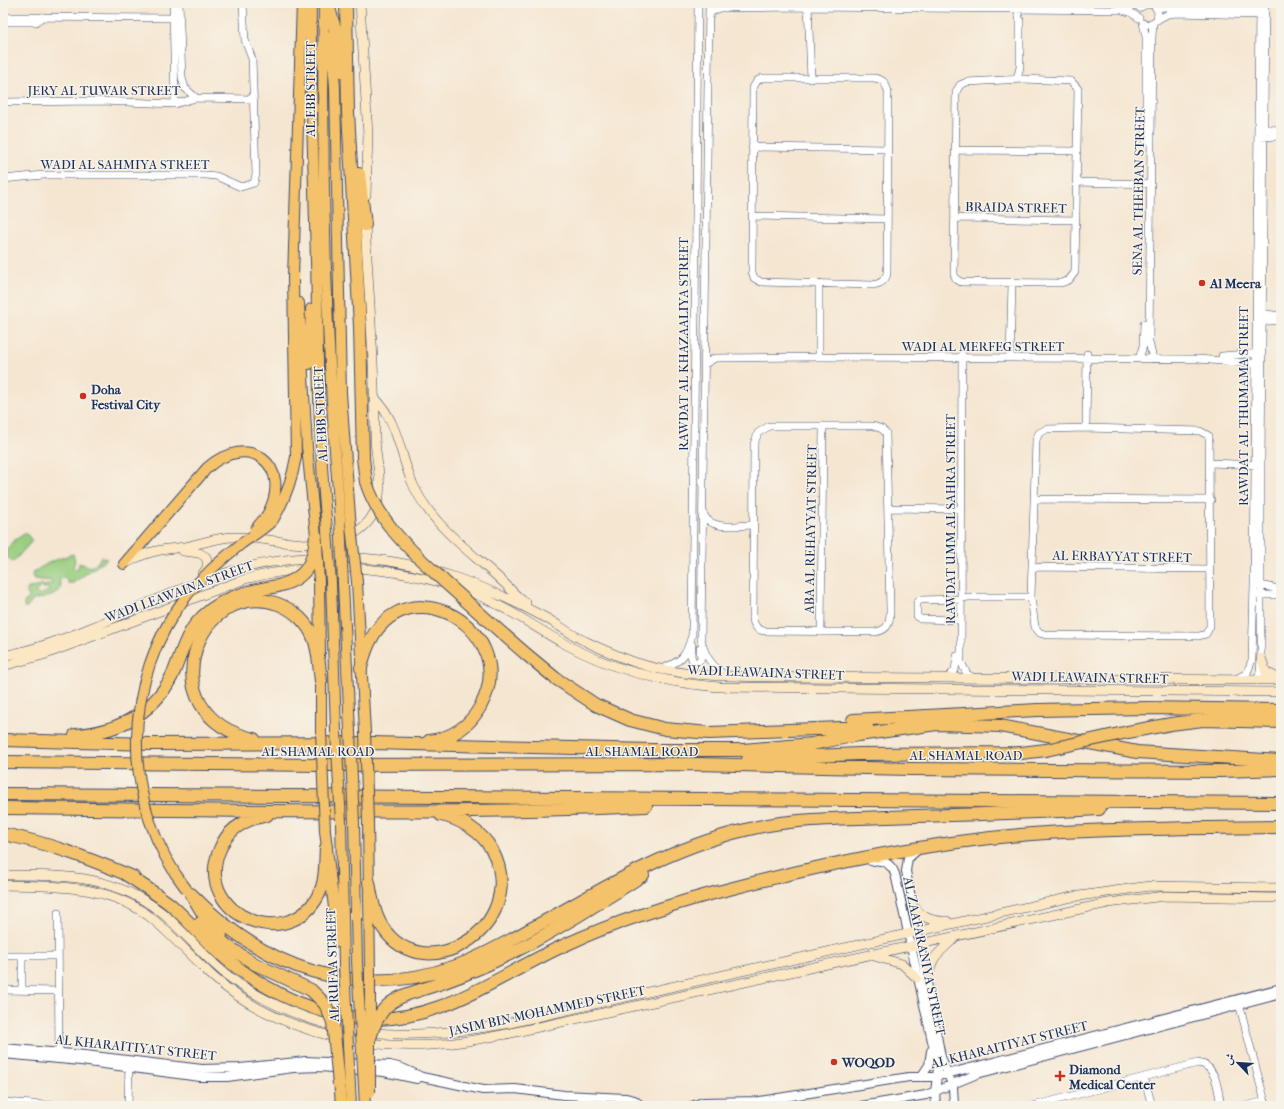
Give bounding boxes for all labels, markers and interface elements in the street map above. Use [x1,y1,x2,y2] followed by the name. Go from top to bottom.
[303,41,318,138] street label: AL EBB STREET
[26,83,181,98] street label: JERY AL TUWAR STREET
[1130,106,1147,275] street label: SENA AL THEEBAN STREET
[40,157,210,172] street label: WADI AL SAHMIYA STREET
[965,199,1067,216] street label: BRAIDA STREET
[676,237,691,451] street label: RAWDAT AL KHAZAALIYA STREET
[1209,276,1262,291] place label: Al Meera
[1197,278,1207,288] marker: Al Meera
[1236,306,1251,506] street label: RAWDAT AL THUMAMA STREET
[901,339,1065,354] street label: WADI AL MERFEG STREET
[310,365,331,463] street label: AL EBB STREET
[90,382,161,413] place label: Doha Festival City
[78,391,88,401] marker: Doha Festival City
[943,414,958,624] street label: RAWDAT UMM AL SAHRA STREET
[802,444,819,615] street label: ABA AL REHAYYAT STREET
[1051,548,1192,565] street label: AL ERBAYYAT STREET
[102,557,256,626] street label: WADI LEAWAINA STREET
[686,662,845,683] street label: WADI LEAWAINA STREET
[1010,669,1169,686] street label: WADI LEAWAINA STREET
[261,744,375,759] street label: AL SHAMAL ROAD
[585,744,699,759] street label: AL SHAMAL ROAD
[909,748,1023,763] street label: AL SHAMAL ROAD
[900,874,949,1037] street label: AL ZAAFARANIYA STREET
[323,908,342,1023] street label: AL RUFAA STREET
[447,982,647,1039] street label: JASIM BIN MOHAMMED STREET
[928,1018,1090,1072] street label: AL KHARAITIYAT STREET
[54,1031,217,1063] street label: AL KHARAITIYAT STREET
[1218,1043,1258,1083] north arrow
[1221,1051,1238,1067] text: ش
[841,1055,895,1070] place label: WOQOD
[829,1057,839,1067] marker: WOQOD
[1068,1062,1156,1092] place label: Diamond Medical Center
[1054,1070,1066,1082] marker: Diamond Medical Center

